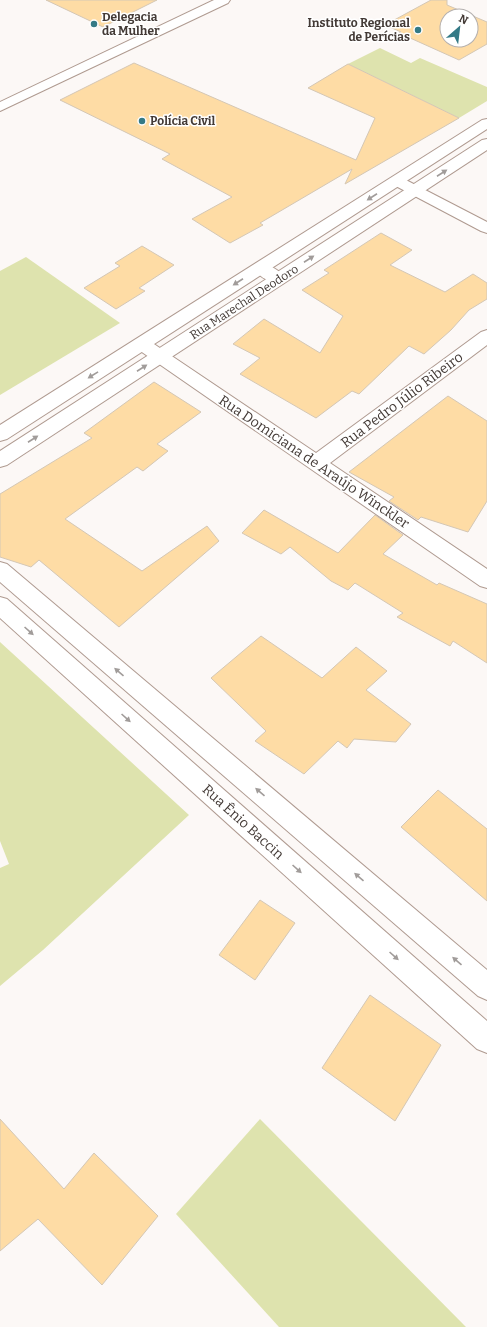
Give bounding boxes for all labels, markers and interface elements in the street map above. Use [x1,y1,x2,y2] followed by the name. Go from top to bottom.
[439,8,479,48] north arrow
[102,10,160,38] place label: Delegacia da Mulher
[457,12,471,28] text: N
[307,16,410,44] place label: Instituto Regional de Perícias
[89,19,99,29] marker: Delegacia da Mulher
[413,25,423,35] marker: Instituto Regional de Perícias
[150,114,216,128] place label: Polícia Civil
[137,116,147,126] marker: Polícia Civil
[437,169,447,177] one-way arrow
[366,194,378,201] one-way arrow
[304,255,315,263] one-way arrow
[187,262,301,342] street label: Rua Marechal Deodoro
[233,279,244,286] one-way arrow
[338,349,466,451] street label: Rua Pedro Júlio Ribeiro
[137,364,147,372] one-way arrow
[88,371,98,379] one-way arrow
[216,392,412,532] street label: Rua Domiciana de Araújo Winckler
[28,435,38,443] one-way arrow
[24,627,34,636] one-way arrow
[113,667,124,676] one-way arrow
[121,713,131,722] one-way arrow
[199,780,288,863] street label: Rua Ênio Baccin
[255,788,265,797] one-way arrow
[291,865,302,874] one-way arrow
[354,873,363,882] one-way arrow
[388,951,399,960] one-way arrow
[452,957,463,966] one-way arrow

